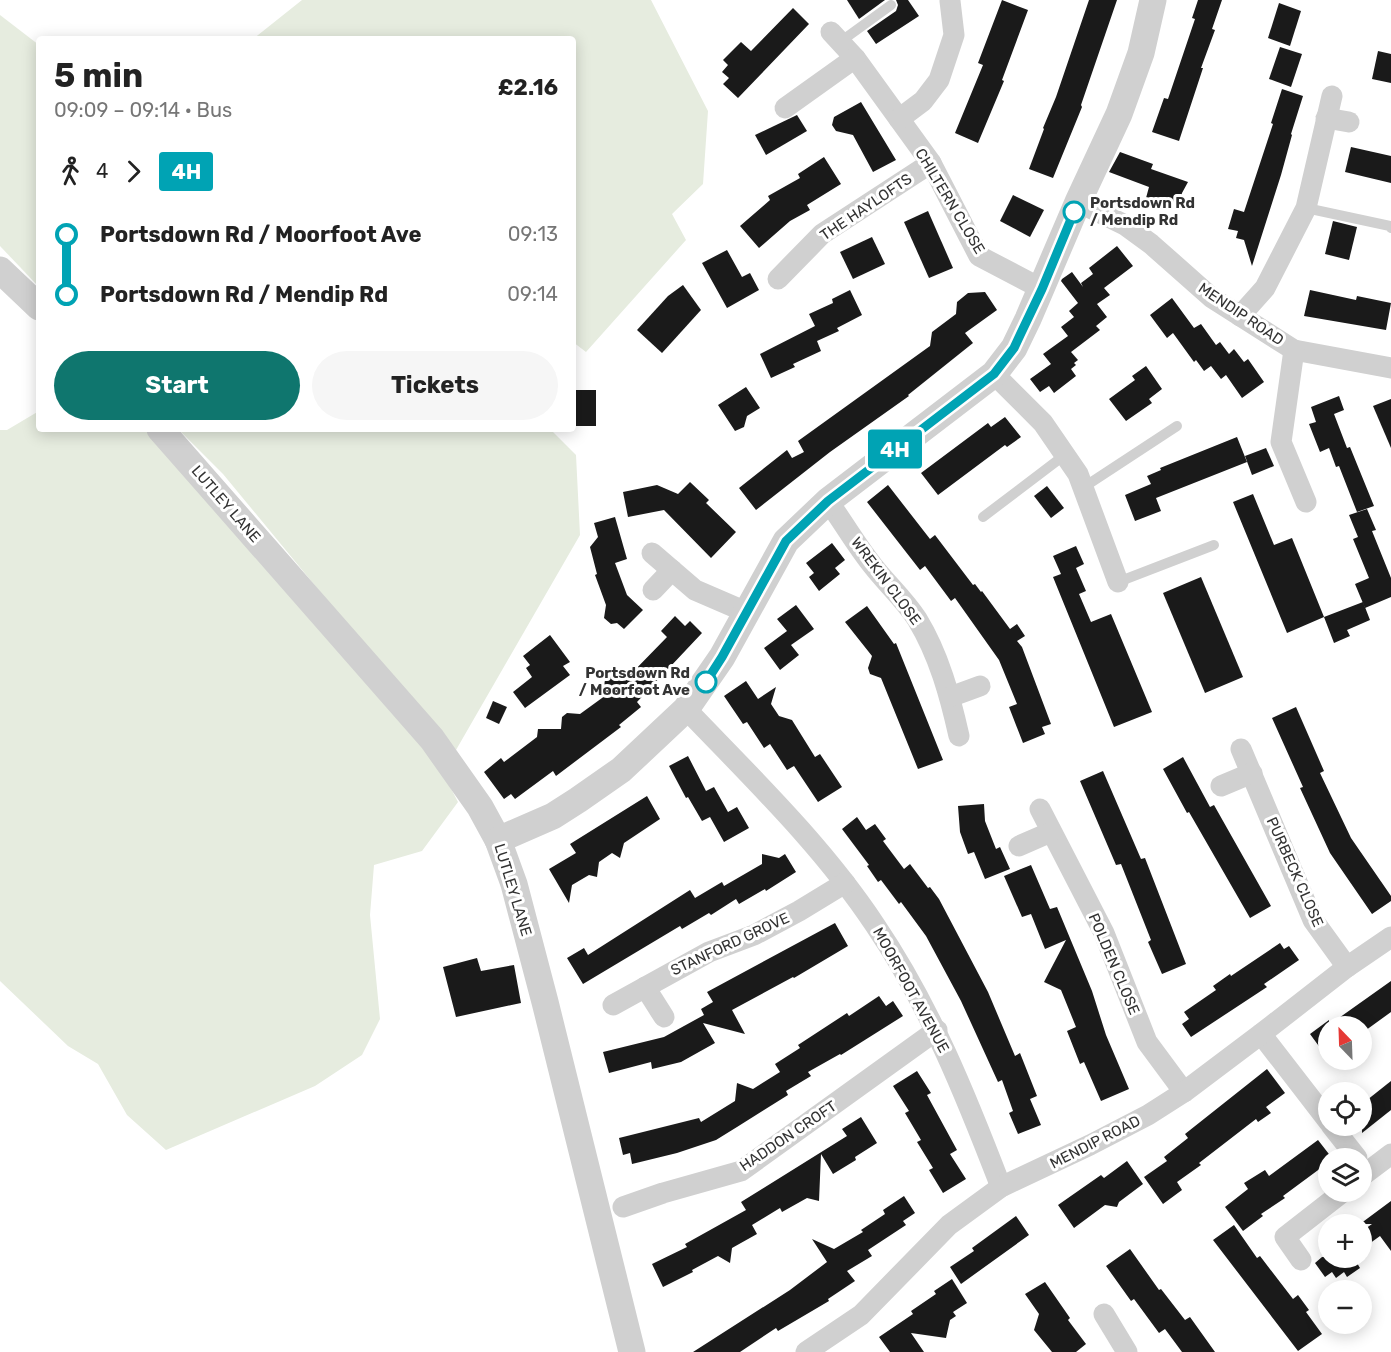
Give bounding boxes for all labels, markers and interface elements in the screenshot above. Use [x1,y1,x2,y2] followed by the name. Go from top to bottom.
[54,56,143,95] text: 5 min
[498,74,558,101] text: £2.16
[54,98,232,122] text: 09:09 – 09:14 · Bus
[911,145,989,257] street label: CHILTERN CLOSE
[54,155,87,188] icon: walk
[117,155,150,188] icon: forward
[96,159,108,183] text: 4
[171,159,201,184] text: 4H
[817,170,915,244] street label: THE HAYLOFTS
[1090,194,1195,229] place label: Portsdown Rd / Mendip Rd
[1063,201,1085,223] marker: Portsdown Rd / Mendip Rd
[100,221,422,248] text: Portsdown Rd / Moorfoot Ave
[508,222,558,246] text: 09:13
[1195,279,1287,349] street label: MENDIP ROAD
[100,281,388,308] text: Portsdown Rd / Mendip Rd
[507,282,558,306] text: 09:14
[54,351,300,420] button: Start
[312,351,558,420] button: Tickets
[868,430,922,468] line badge: 4H
[880,437,910,462] text: 4H
[188,462,264,546] street label: LUTLEY LANE
[847,534,925,628] street label: WREKIN CLOSE
[579,664,690,699] place label: Portsdown Rd / Moorfoot Ave
[695,671,717,693] marker: Portsdown Rd / Moorfoot Ave
[1263,814,1327,930] street label: PURBECK CLOSE
[490,842,536,938] street label: LUTLEY LANE
[668,909,792,979] street label: STANFORD GROVE
[1084,910,1144,1018] street label: POLDEN CLOSE
[869,924,953,1056] street label: MOORFOOT AVENUE
[1318,1016,1372,1070] north arrow
[1318,1016,1372,1334] map controls
[1318,1082,1372,1136] button: locate
[736,1097,840,1175] street label: HADDON CROFT
[1047,1112,1143,1172] street label: MENDIP ROAD
[1318,1148,1372,1202] button: layers
[1318,1214,1372,1268] button: +
[1318,1280,1372,1334] button: −

